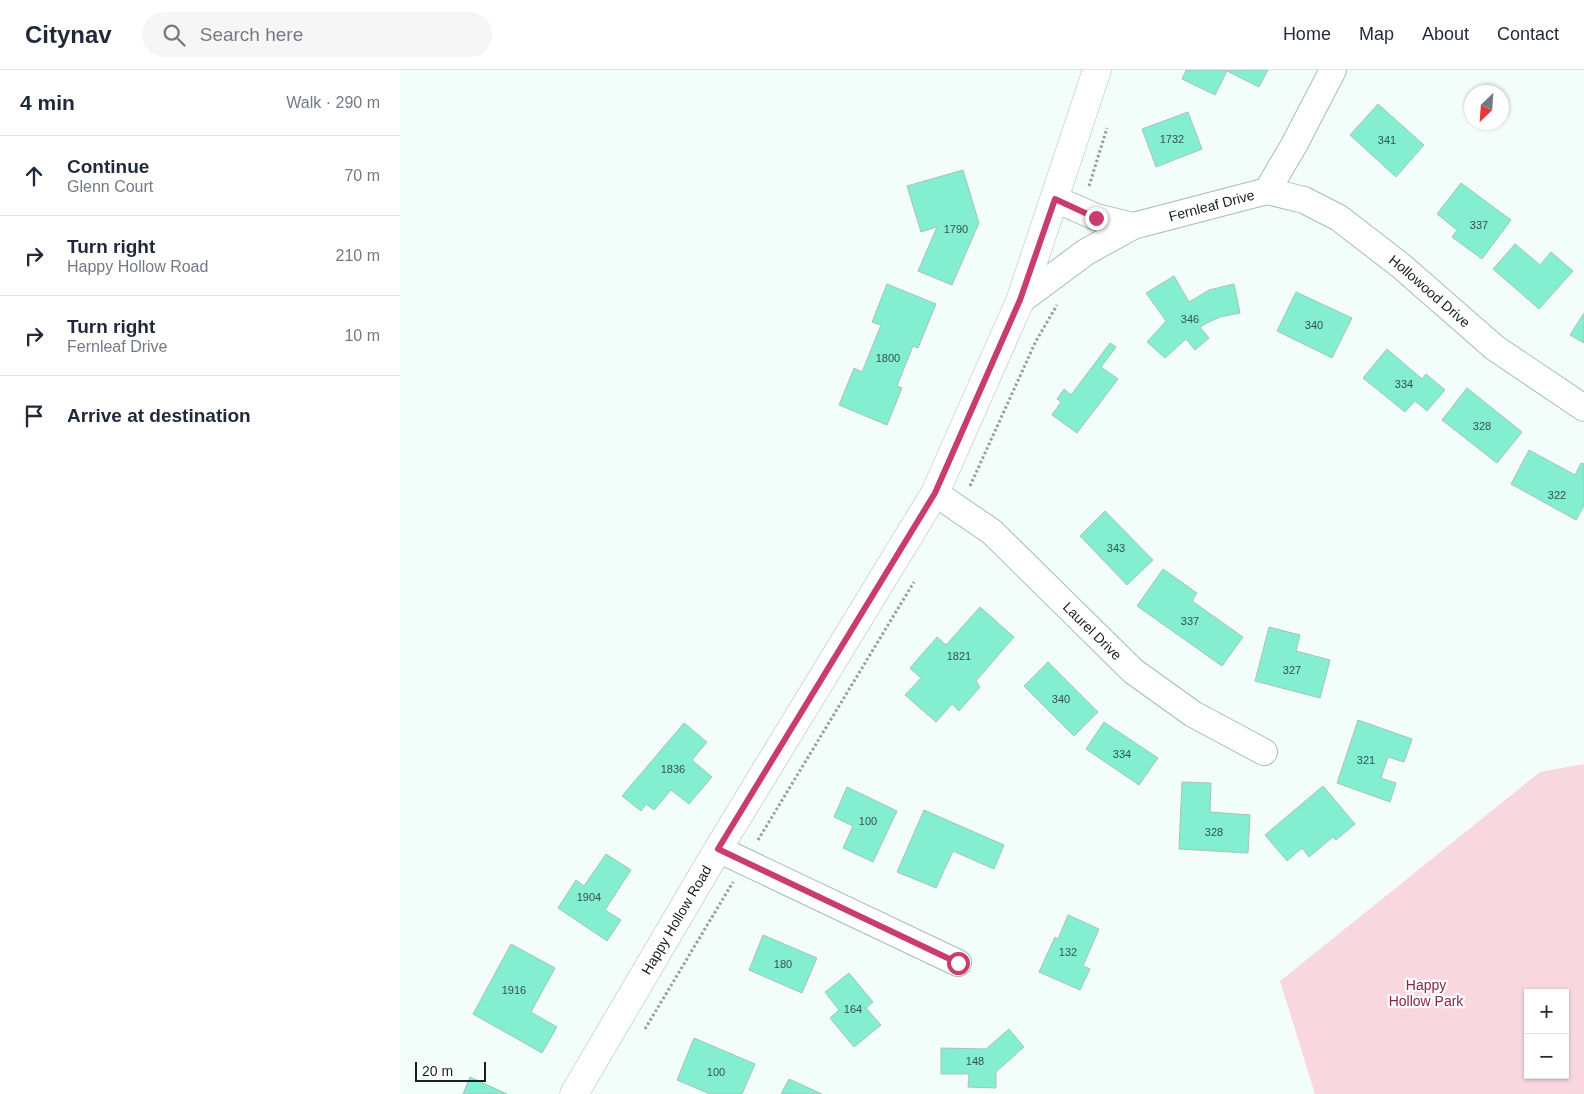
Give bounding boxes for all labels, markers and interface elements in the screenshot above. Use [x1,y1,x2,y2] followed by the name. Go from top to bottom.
[142,12,492,57] search box
[25,21,112,48] text: Citynav
[160,21,188,49] icon: search
[200,24,303,45] text: Search here
[1283,24,1331,44] text: Home
[1359,24,1394,44] text: Map
[1422,24,1469,44] text: About
[1497,24,1559,44] text: Contact
[1464,85,1509,130] north arrow
[20,91,75,114] text: 4 min
[286,94,380,111] text: Walk · 290 m
[1160,133,1184,145] house number: 1732
[1378,134,1396,146] house number: 341
[67,156,149,177] text: Continue
[20,162,48,190] icon: ahead
[344,167,380,184] text: 70 m
[67,178,153,195] text: Glenn Court
[1167,187,1256,224] street label: Fernleaf Drive
[1085,207,1108,230] route end
[1470,219,1488,231] house number: 337
[944,223,968,235] house number: 1790
[67,236,155,257] text: Turn right
[20,242,48,270] icon: right
[336,247,380,264] text: 210 m
[1386,252,1474,331] street label: Hollowood Drive
[67,258,208,275] text: Happy Hollow Road
[1181,313,1199,325] house number: 346
[67,316,155,337] text: Turn right
[1305,319,1323,331] house number: 340
[20,322,48,350] icon: right
[344,327,380,344] text: 10 m
[67,338,167,355] text: Fernleaf Drive
[876,352,900,364] house number: 1800
[1395,378,1413,390] house number: 334
[20,402,48,430] icon: arrive
[67,405,251,426] text: Arrive at destination
[1473,420,1491,432] house number: 328
[1548,489,1566,501] house number: 322
[1107,542,1125,554] house number: 343
[1060,599,1125,663] street label: Laurel Drive
[1181,615,1199,627] house number: 337
[947,650,971,662] house number: 1821
[1283,664,1301,676] house number: 327
[1052,693,1070,705] house number: 340
[1113,748,1131,760] house number: 334
[1357,754,1375,766] house number: 321
[661,763,685,775] house number: 1836
[859,815,877,827] house number: 100
[1205,826,1223,838] house number: 328
[638,862,715,977] street label: Happy Hollow Road
[577,891,601,903] house number: 1904
[1059,946,1077,958] house number: 132
[947,952,970,975] route start
[774,958,792,970] house number: 180
[1389,977,1464,1009] park label: Happy Hollow Park
[502,984,526,996] house number: 1916
[1524,989,1569,1079] map controls
[1524,989,1569,1034] button: +
[844,1003,862,1015] house number: 164
[1524,1034,1569,1079] button: −
[966,1055,984,1067] house number: 148
[415,1059,486,1082] scale bar
[422,1063,453,1079] text: 20 m
[707,1066,725,1078] house number: 100

